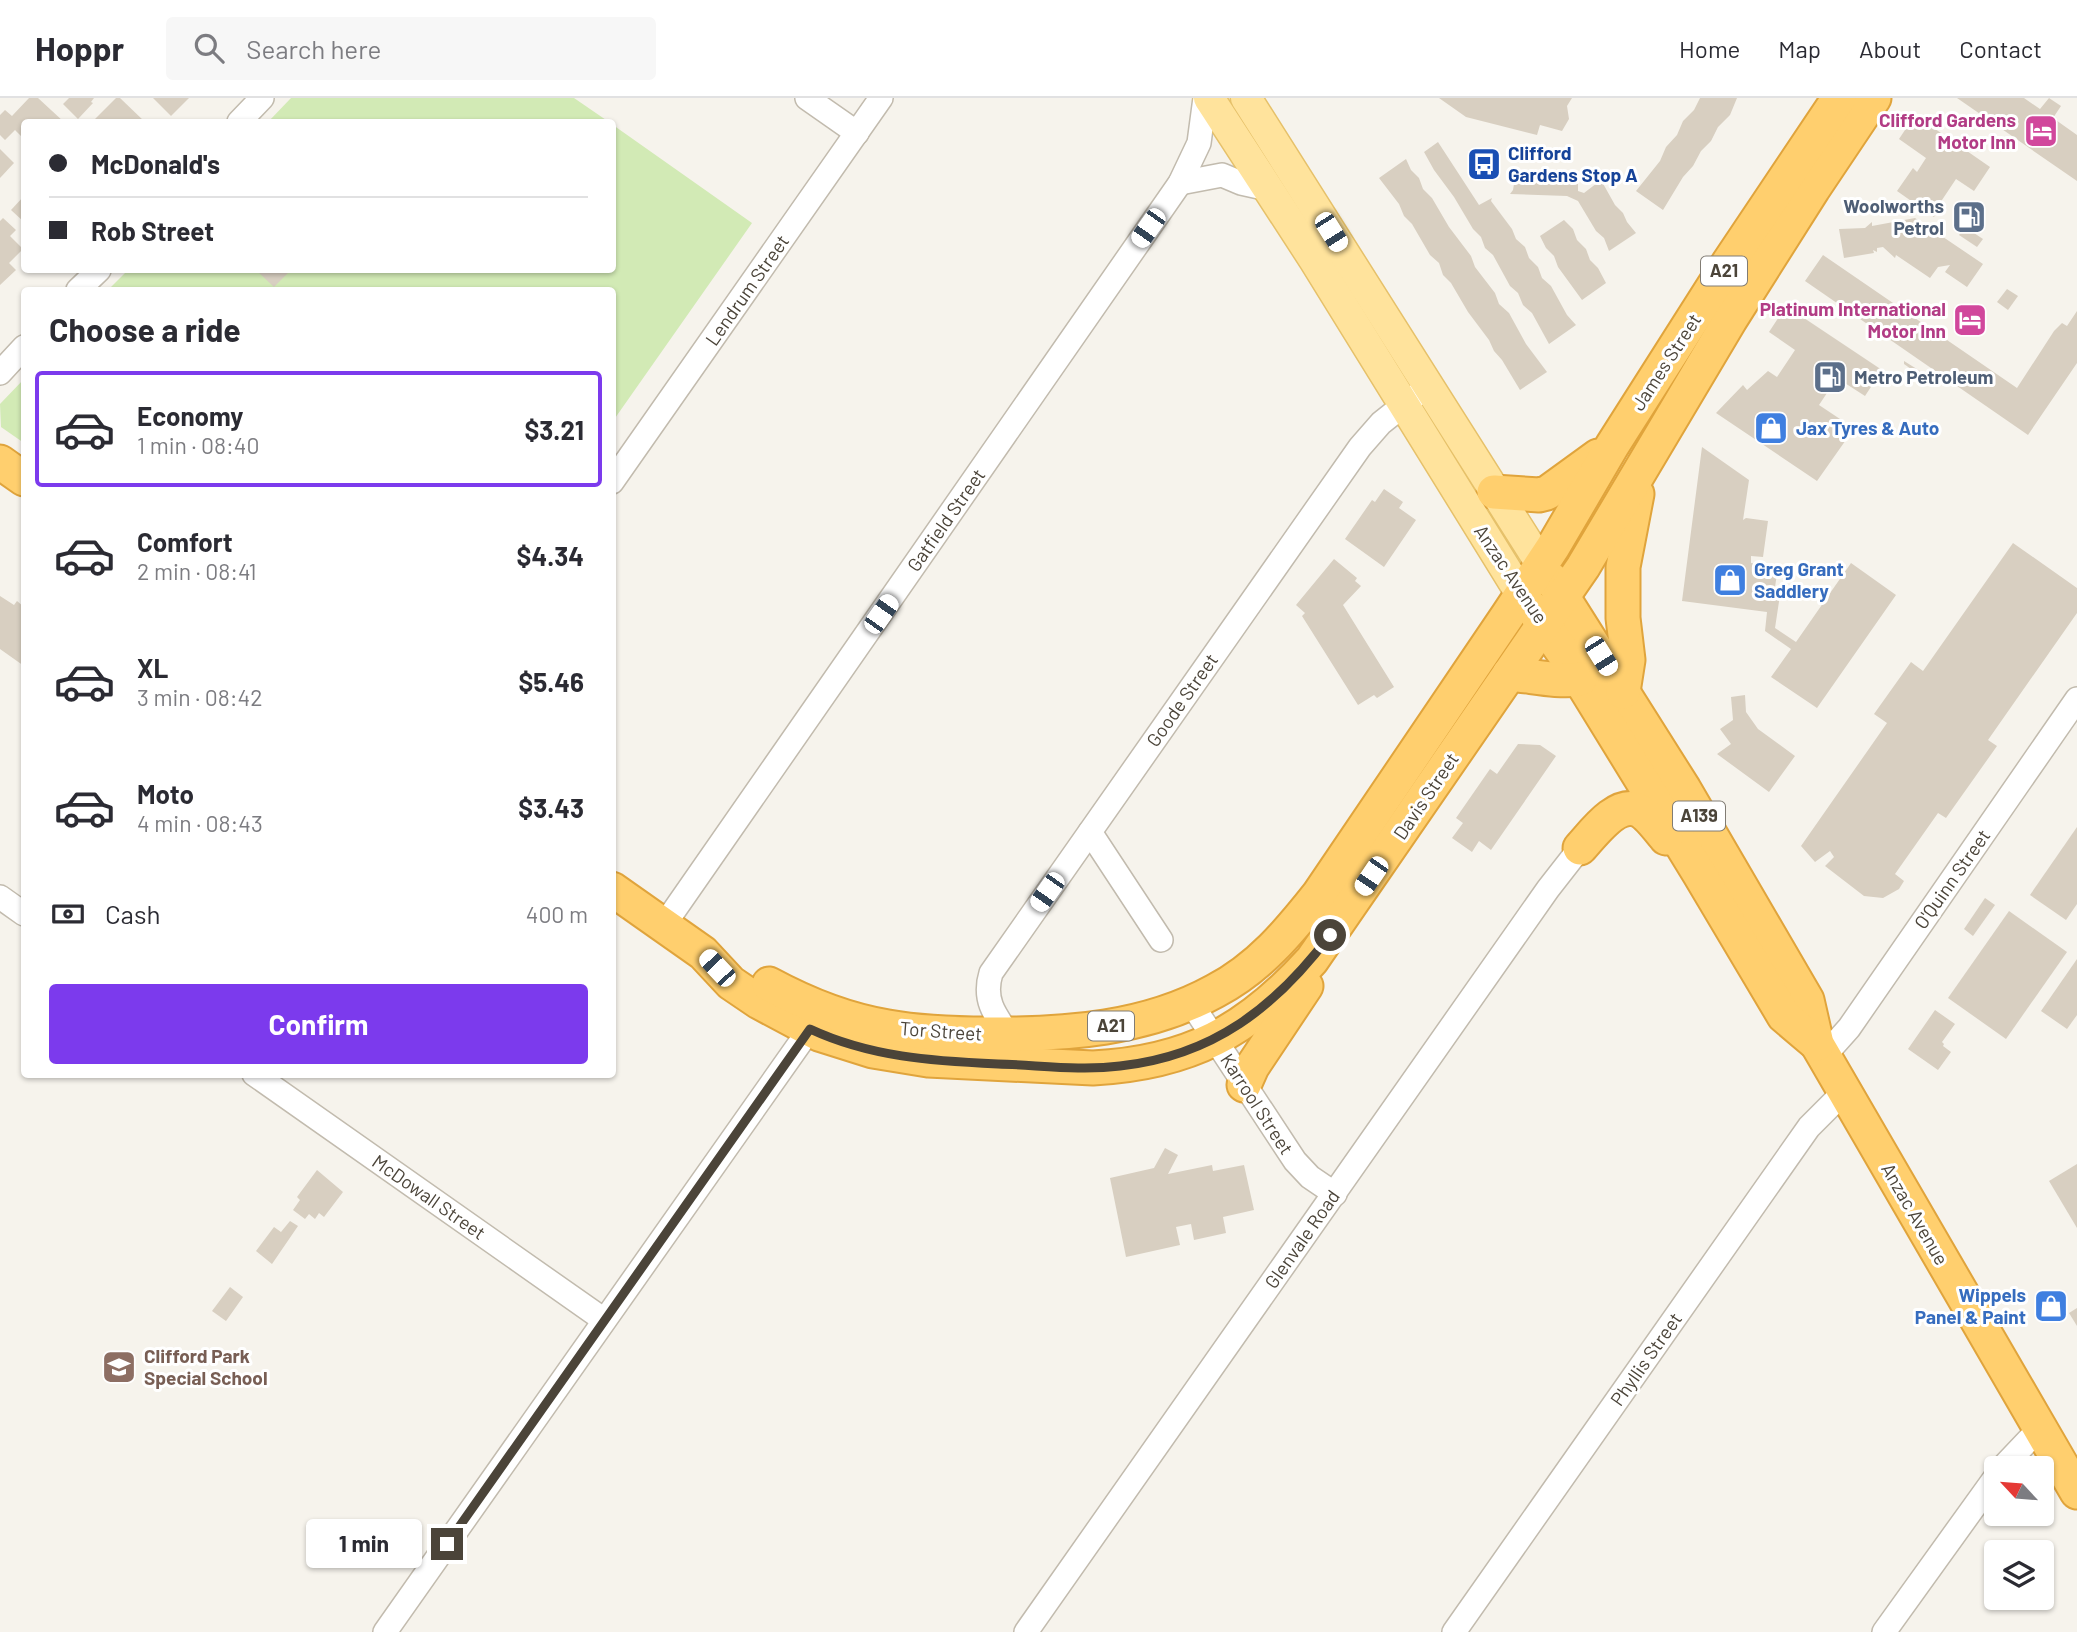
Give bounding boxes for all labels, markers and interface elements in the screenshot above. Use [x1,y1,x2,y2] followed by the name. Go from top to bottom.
[166,17,656,80] search box
[35,28,124,68] text: Hoppr
[190,29,228,67] icon: search
[246,33,381,64] text: Search here
[1679,34,1740,63] text: Home
[1778,34,1821,63] text: Map
[1859,34,1921,63] text: About
[1959,34,2042,63] text: Contact
[1879,108,2016,153] place label: Clifford Gardens Motor Inn
[2022,112,2060,150] hotel icon: Clifford Gardens Motor Inn
[1508,141,1638,186] place label: Clifford Gardens Stop A
[1465,145,1503,183] bus stop icon: Clifford Gardens Stop A
[91,148,220,179] text: McDonald's
[1843,194,1944,239] place label: Woolworths Petrol
[1950,198,1988,236] fuel station icon: Woolworths Petrol
[1128,205,1169,251] car
[1311,209,1352,255] car
[91,215,214,246] text: Rob Street
[700,230,793,350] street label: Lendrum Street
[1701,256,1747,286] road number: A21
[1760,297,1946,342] place label: Platinum International Motor Inn
[1951,301,1989,339] hotel icon: Platinum International Motor Inn
[1626,309,1705,415] street label: James Street
[49,310,241,348] text: Choose a ride
[1811,358,1849,396] fuel station icon: Metro Petroleum
[1854,365,1993,388] place label: Metro Petroleum
[53,398,116,461] icon: car
[137,400,243,431] text: Economy
[1752,409,1790,447] shop icon: Jax Tyres & Auto
[524,414,584,445] text: $3.21
[1796,416,1939,439] place label: Jax Tyres & Auto
[137,431,259,459] text: 1 min · 08:40
[902,464,989,576] street label: Gatfield Street
[1470,520,1553,627] street label: Anzac Avenue
[53,524,116,587] icon: car
[137,526,233,557] text: Comfort
[517,540,584,571] text: $4.34
[137,557,257,585] text: 2 min · 08:41
[1754,557,1844,602] place label: Greg Grant Saddlery
[1711,561,1749,599] shop icon: Greg Grant Saddlery
[861,591,902,637] car
[1581,633,1622,679] car
[1141,649,1222,751] street label: Goode Street
[53,650,116,713] icon: car
[137,652,168,683] text: XL
[518,666,584,697] text: $5.46
[137,683,263,711] text: 3 min · 08:42
[1388,748,1463,844] street label: Davis Street
[53,776,116,839] icon: car
[137,778,194,809] text: Moto
[518,792,584,823] text: $3.43
[1673,802,1725,830] road number: A139
[137,809,263,837] text: 4 min · 08:43
[1909,824,1994,933] street label: O'Quinn Street
[1351,853,1392,899] car
[1027,869,1068,915] car
[49,895,87,933] icon: cash
[105,898,160,929] text: Cash
[526,900,588,928] text: 400 m
[1314,919,1346,951] route start
[695,945,740,991] car
[49,984,588,1064] button: Confirm
[1088,1012,1134,1041] road number: A21
[899,1016,983,1045] street label: Tor Street
[1216,1049,1299,1159] street label: Karrool Street
[368,1149,490,1244] street label: McDowall Street
[1877,1159,1954,1269] street label: Anzac Avenue
[1259,1185,1344,1292] street label: Glenvale Road
[1915,1283,2026,1328] place label: Wippels Panel & Paint
[2032,1287,2070,1325] shop icon: Wippels Panel & Paint
[1605,1308,1686,1410] street label: Phyllis Street
[144,1344,268,1389] place label: Clifford Park Special School
[100,1348,138,1386] school or university icon: Clifford Park Special School
[1984,1456,2054,1526] north arrow
[1984,1456,2054,1610] map controls
[307,1520,422,1568] callout: 1 min
[431,1528,463,1560] route end
[339,1529,389,1557] text: 1 min
[1984,1540,2054,1610] button: layers

